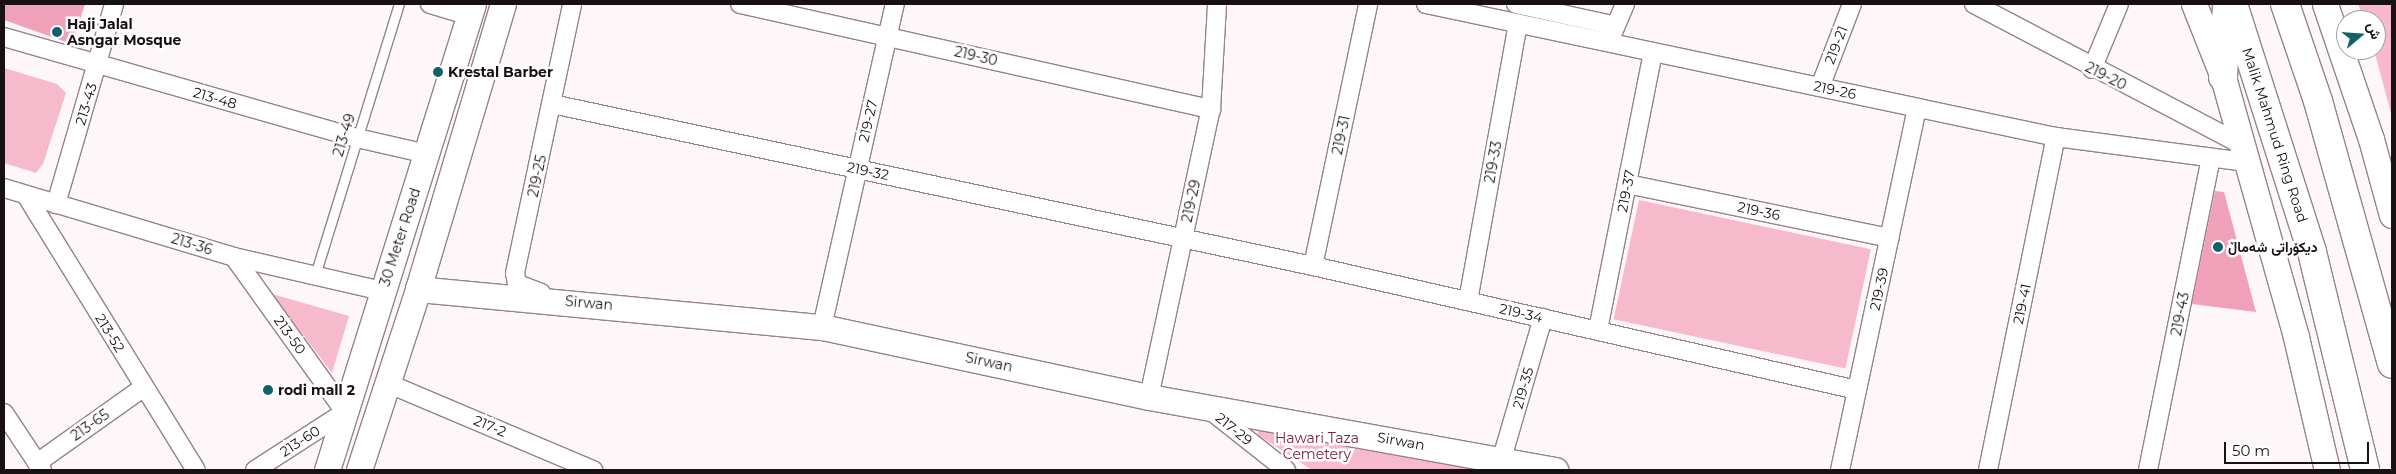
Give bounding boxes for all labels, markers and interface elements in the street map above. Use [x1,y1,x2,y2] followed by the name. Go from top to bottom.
[2336,10,2386,60] north arrow
[67,16,181,48] place label: Haji Jalal Asngar Mosque
[2363,20,2385,41] text: ش
[1821,23,1851,67] street label: 219-21
[51,26,63,38] marker: Haji Jalal Asngar Mosque
[953,43,999,69] street label: 219-30
[2239,45,2311,225] street label: Malik Mahmud Ring Road
[2083,59,2129,93] street label: 219-20
[448,64,553,80] place label: Krestal Barber
[432,66,444,78] marker: Krestal Barber
[1812,77,1858,103] street label: 219-26
[72,81,100,127] street label: 213-43
[191,84,239,112] street label: 213-48
[855,98,881,144] street label: 219-27
[330,111,358,159] street label: 213-49
[1329,114,1353,156] street label: 219-31
[1481,140,1505,184] street label: 219-33
[524,153,550,199] street label: 219-25
[845,158,891,184] street label: 219-32
[1614,168,1638,214] street label: 219-37
[1178,178,1204,224] street label: 219-29
[376,186,424,288] street label: 30 Meter Road
[1736,198,1782,224] street label: 219-36
[169,230,215,258] street label: 213-36
[2228,239,2318,255] place label: دیکۆراتی شەماڵ
[2212,241,2224,253] marker: دیکۆراتی شەماڵ
[1866,266,1892,312] street label: 219-39
[2010,282,2034,326] street label: 219-41
[2168,291,2192,337] street label: 219-43
[564,293,614,313] street label: Sirwan
[1498,300,1544,326] street label: 219-34
[92,311,128,355] street label: 213-52
[270,312,310,358] street label: 213-50
[964,349,1014,375] street label: Sirwan
[1509,365,1537,411] street label: 219-35
[278,382,355,398] place label: rodi mall 2
[262,384,274,396] marker: rodi mall 2
[68,406,112,444] street label: 213-65
[1212,409,1256,449] street label: 217-29
[471,412,509,440] street label: 217-2
[277,422,323,460] street label: 213-60
[1376,429,1426,453] street label: Sirwan
[1275,430,1359,462] park label: Hawari Taza Cemetery
[2226,432,2371,464] scale bar
[2232,441,2270,460] text: 50 m

